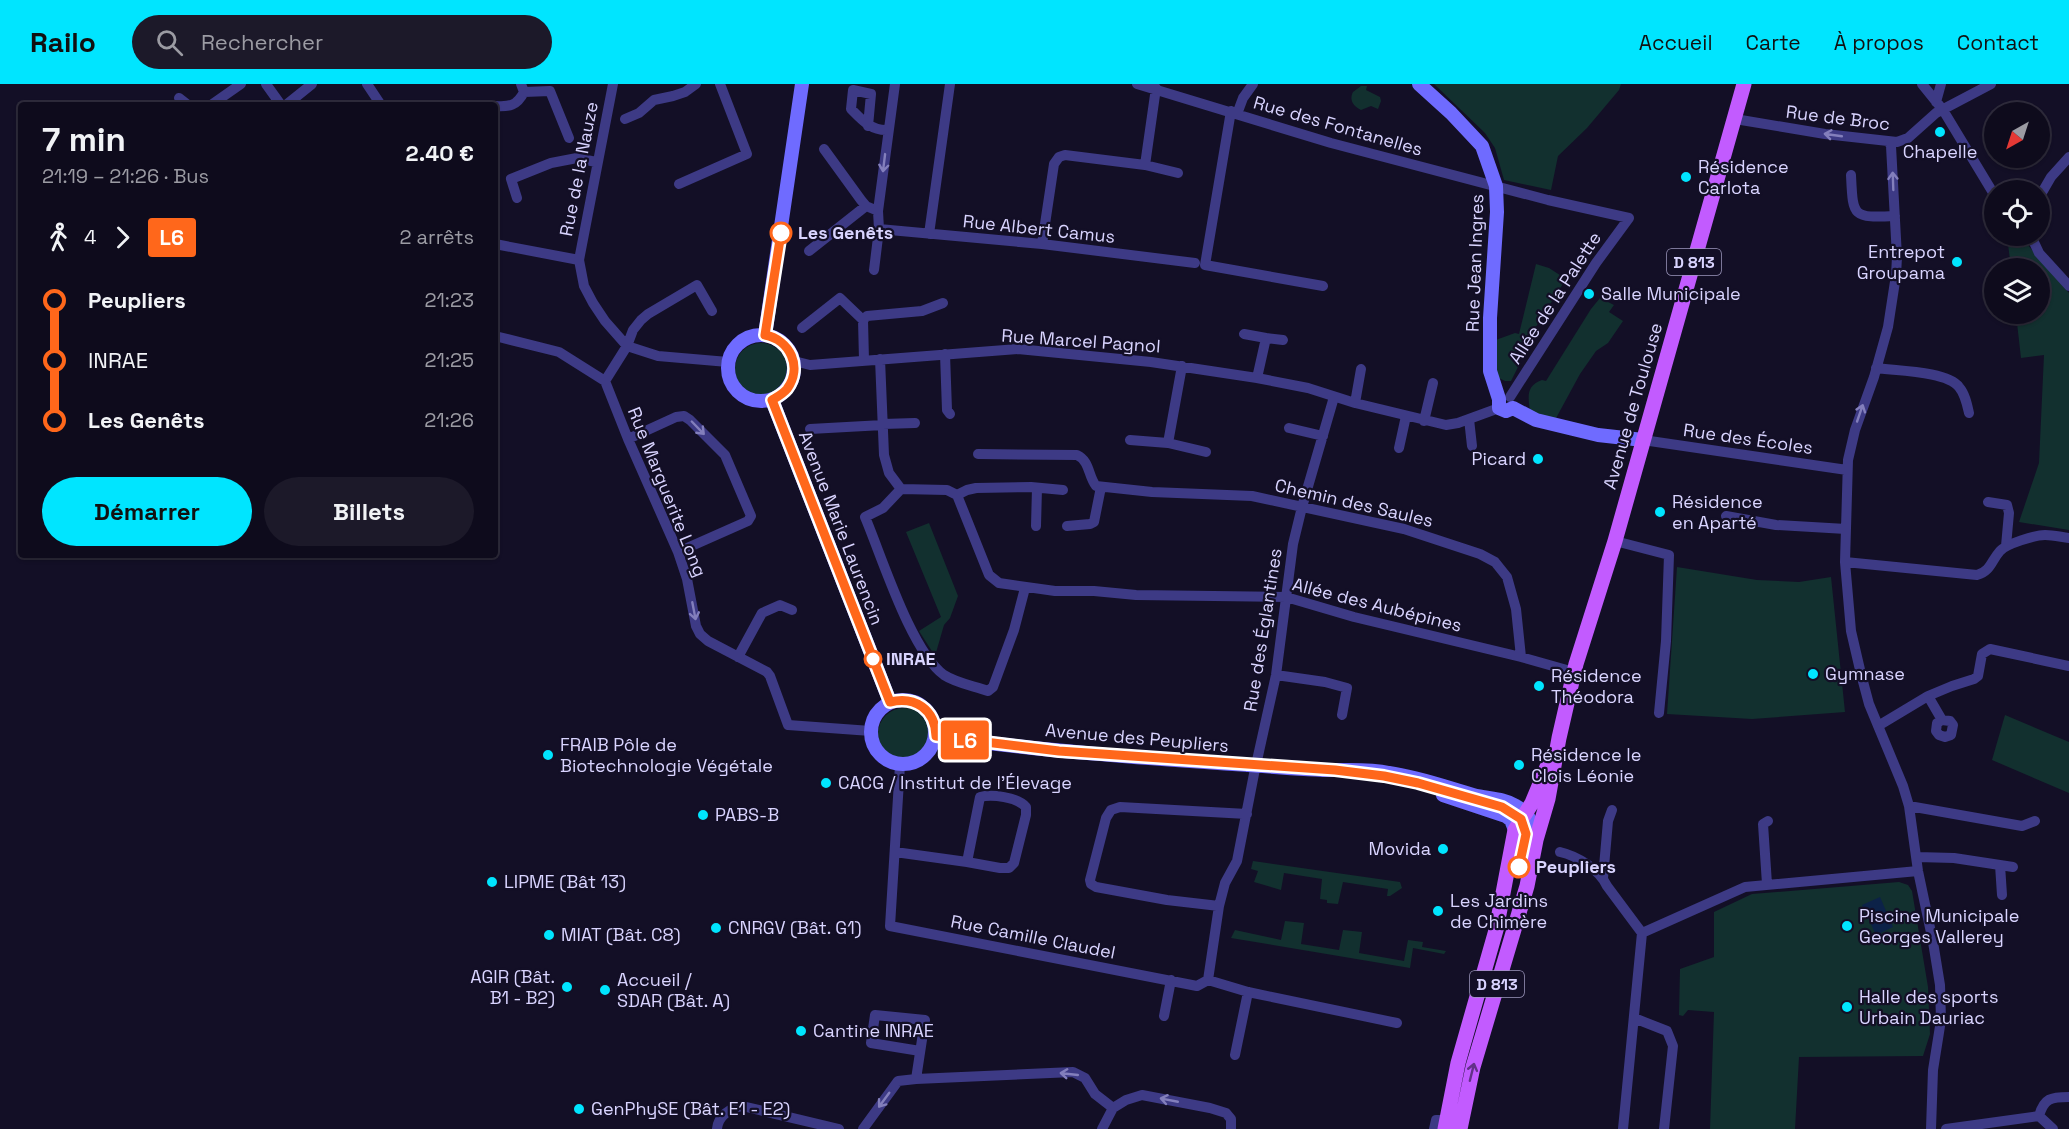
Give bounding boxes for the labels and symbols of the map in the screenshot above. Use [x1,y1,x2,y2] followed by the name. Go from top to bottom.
[1251,90,1425,161] street label: Rue des Fontanelles
[554,100,603,238] street label: Rue de la Nauze
[1785,100,1891,135] street label: Rue de Broc
[1984,102,2050,168] north arrow
[1933,125,1947,139] marker: Chapelle
[1824,129,1844,140] one-way arrow
[1903,140,1977,163] place label: Chapelle
[878,152,889,172] one-way arrow
[1698,155,1789,199] place label: Résidence Carlota
[1679,170,1693,184] marker: Résidence Carlota
[1887,172,1898,192] one-way arrow
[1461,194,1488,332] street label: Rue Jean Ingres
[962,209,1116,248] street label: Rue Albert Camus
[798,221,893,244] place label: Les Genêts
[770,222,792,244] marker: Les Genêts
[1503,227,1606,368] street label: Allée de la Palette
[1857,240,1945,284] place label: Entrepot Groupama
[1667,249,1721,275] road number: D 813
[1950,255,1964,269] marker: Entrepot Groupama
[1601,282,1741,305] place label: Salle Municipale
[1582,287,1596,301] marker: Salle Municipale
[1598,320,1667,492] street label: Avenue de Toulouse
[1001,323,1161,358] street label: Rue Marcel Pagnol
[623,404,712,580] street label: Rue Marguerite Long
[1856,404,1867,423] one-way arrow
[1682,418,1814,459] street label: Rue des Écoles
[691,420,706,435] one-way arrow
[794,428,889,628] street label: Avenue Marie Laurencin
[1472,447,1526,470] place label: Picard
[1531,452,1545,466] marker: Picard
[1273,473,1436,532] street label: Chemin des Saules
[1672,490,1763,534] place label: Résidence en Aparté
[1653,505,1667,519] marker: Résidence en Aparté
[1238,547,1287,713] street label: Rue des Églantines
[1290,572,1464,637] street label: Allée des Aubépines
[689,601,700,620] one-way arrow
[886,647,936,670] place label: INRAE
[864,650,882,668] marker: INRAE
[1825,662,1905,685] place label: Gymnase
[1551,664,1642,708] place label: Résidence Théodora
[1806,667,1820,681] marker: Gymnase
[1532,679,1546,693] marker: Résidence Théodora
[1044,718,1230,757] street label: Avenue des Peupliers
[938,720,992,760] line badge: L6
[560,733,773,777] place label: FRAIB Pôle de Biotechnologie Végétale
[1531,743,1641,787] place label: Résidence le Clois Léonie
[541,748,555,762] marker: FRAIB Pôle de Biotechnologie Végétale
[1512,758,1526,772] marker: Résidence le Clois Léonie
[838,771,1072,794] place label: CACG / Institut de l'Élevage
[819,776,833,790] marker: CACG / Institut de l'Élevage
[715,803,779,826] place label: PABS-B
[696,808,710,822] marker: PABS-B
[1369,837,1431,860] place label: Movida
[1436,842,1450,856] marker: Movida
[1536,855,1616,878] place label: Peupliers
[1508,856,1530,878] marker: Peupliers
[504,870,626,893] place label: LIPME (Bât 13)
[485,875,499,889] marker: LIPME (Bât 13)
[1450,889,1548,933] place label: Les Jardins de Chimère
[1431,904,1445,918] marker: Les Jardins de Chimère
[1859,904,2019,948] place label: Piscine Municipale Georges Vallerey
[949,909,1117,964] street label: Rue Camille Claudel
[728,916,862,939] place label: CNRGV (Bât. G1)
[1840,919,1854,933] marker: Piscine Municipale Georges Vallerey
[709,921,723,935] marker: CNRGV (Bât. G1)
[561,923,680,946] place label: MIAT (Bât. C8)
[542,928,556,942] marker: MIAT (Bât. C8)
[470,965,555,1009] place label: AGIR (Bât. B1 - B2)
[617,968,730,1012] place label: Accueil / SDAR (Bât. A)
[1470,971,1524,997] road number: D 813
[560,980,574,994] marker: AGIR (Bât. B1 - B2)
[598,983,612,997] marker: Accueil / SDAR (Bât. A)
[1859,985,1998,1029] place label: Halle des sports Urbain Dauriac
[1840,1000,1854,1014] marker: Halle des sports Urbain Dauriac
[813,1019,934,1042] place label: Cantine INRAE
[794,1024,808,1038] marker: Cantine INRAE
[1467,1063,1479,1082] one-way arrow
[1060,1068,1079,1079] one-way arrow
[878,1092,890,1108] one-way arrow
[1160,1094,1180,1105] one-way arrow
[591,1097,790,1120] place label: GenPhySE (Bât. E1 - E2)
[572,1102,586,1116] marker: GenPhySE (Bât. E1 - E2)

